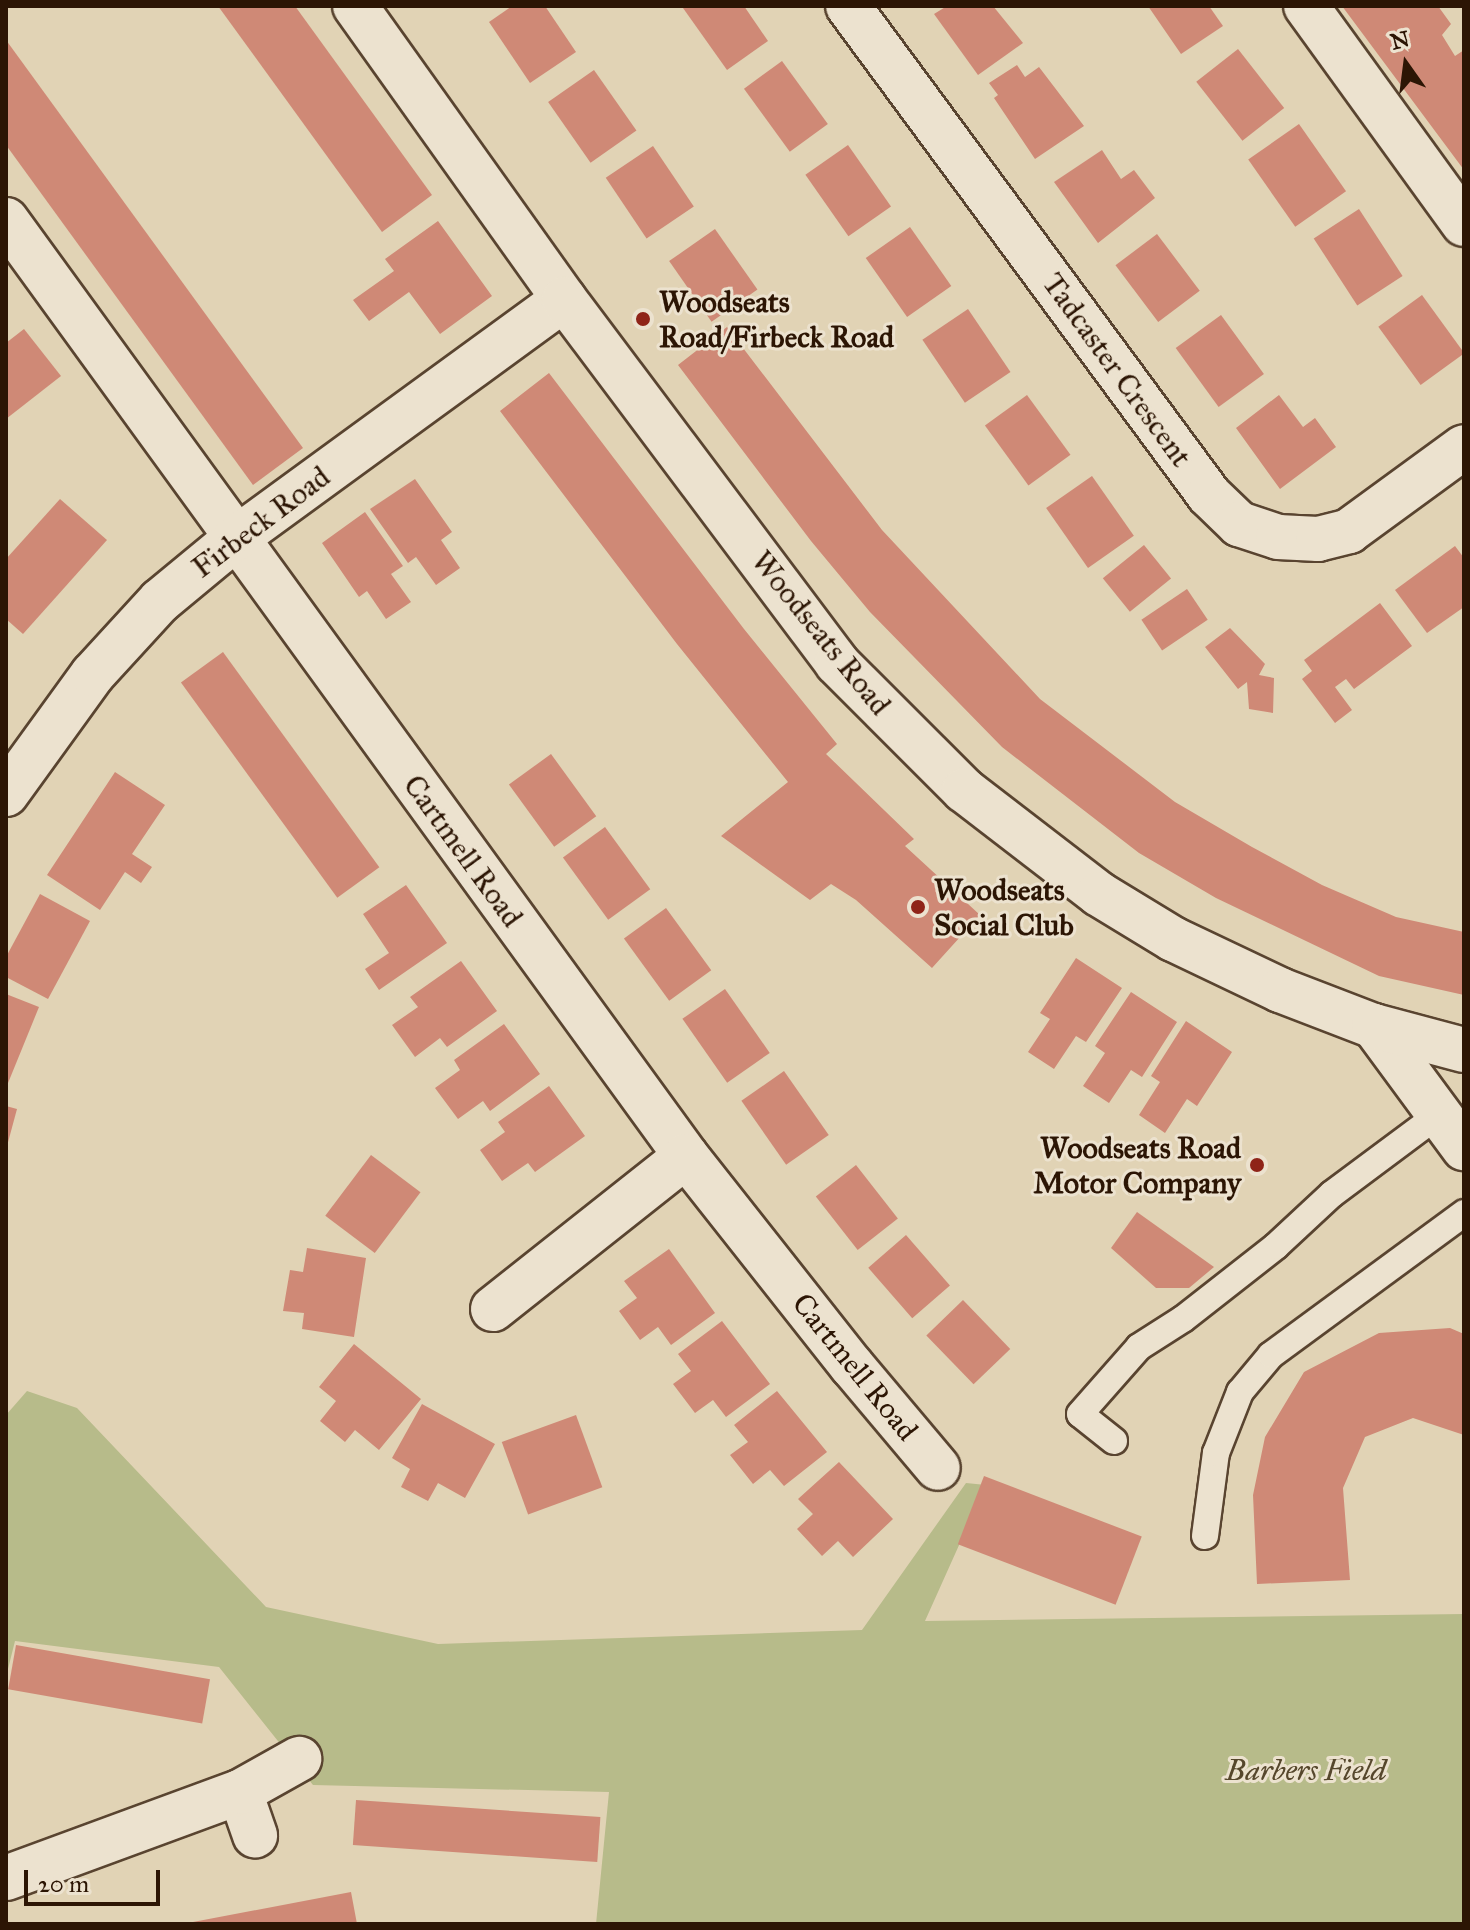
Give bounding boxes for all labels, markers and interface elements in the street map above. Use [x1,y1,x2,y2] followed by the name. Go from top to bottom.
[1366,24,1446,104] north arrow
[1388,25,1412,56] text: N
[1035,266,1199,474] street label: Tadcaster Crescent
[659,284,894,354] place label: Woodseats Road/Firbeck Road
[634,310,652,328] marker: Woodseats Road/Firbeck Road
[185,459,337,585] street label: Firbeck Road
[744,544,898,722] street label: Woodseats Road
[396,768,530,934] street label: Cartmell Road
[934,872,1074,942] place label: Woodseats Social Club
[909,898,927,916] marker: Woodseats Social Club
[1033,1130,1241,1200] place label: Woodseats Road Motor Company
[1248,1156,1266,1174] marker: Woodseats Road Motor Company
[785,1286,925,1448] street label: Cartmell Road
[1226,1752,1386,1788] park label: Barbers Field
[28,1854,164,1904] scale bar
[38,1869,89,1899] text: 20 m

